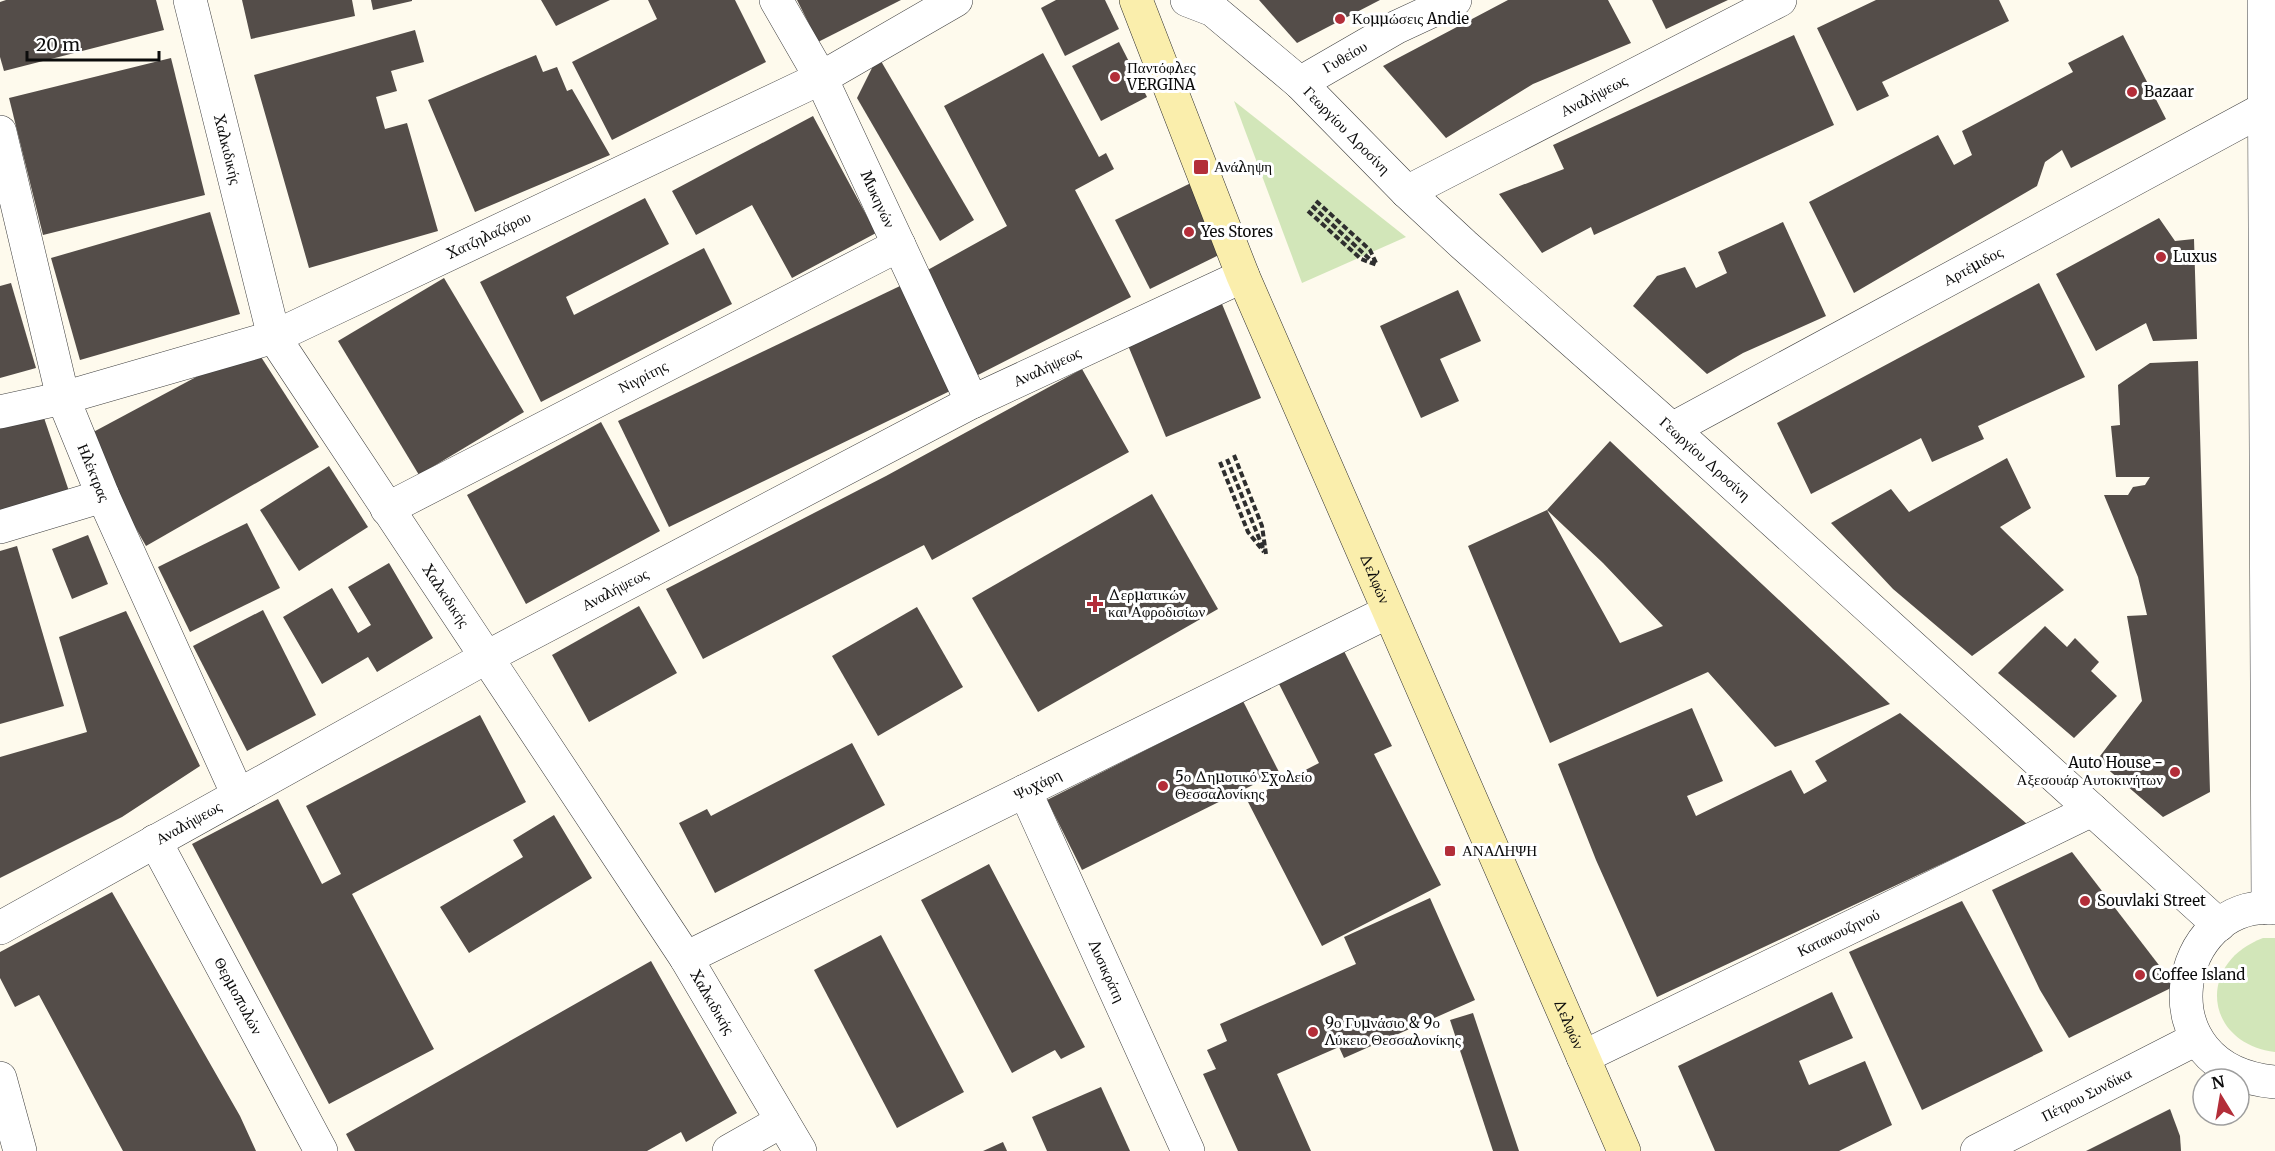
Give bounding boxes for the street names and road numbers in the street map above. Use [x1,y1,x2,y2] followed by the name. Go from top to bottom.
[1319,36,1371,77] street label: Γυθείου
[1557,70,1630,120] street label: Αναλήψεως
[1300,82,1395,178] street label: Γεωργίου Δροσίνη
[210,112,246,186] street label: Χαλκιδικής
[857,167,900,231] street label: Μυκηνών
[444,207,534,263] street label: Χατζηλαζάρου
[1940,242,2006,290] street label: Αρτέμιδος
[1010,343,1084,391] street label: Αναλήψεως
[615,356,671,397] street label: Νιγρίτης
[1656,412,1755,505] street label: Γεωργίου Δροσίνη
[74,441,114,504] street label: Ηλέκτρας
[1356,550,1395,607] street label: Δελφών
[419,561,474,631] street label: Χαλκιδικής
[578,564,651,614] street label: Αναλήψεως
[1010,764,1064,804] street label: Ψυχάρη
[152,797,225,848] street label: Αναλήψεως
[1794,904,1883,961] street label: Κατακουζηνού
[1084,936,1130,1005] street label: Λυσικράτη
[210,954,267,1038] street label: Θερμοπυλών
[686,966,739,1038] street label: Χαλκιδικής
[1550,996,1589,1052] street label: Δελφών
[2038,1064,2135,1125] street label: Πέτρου Συνδίκα

